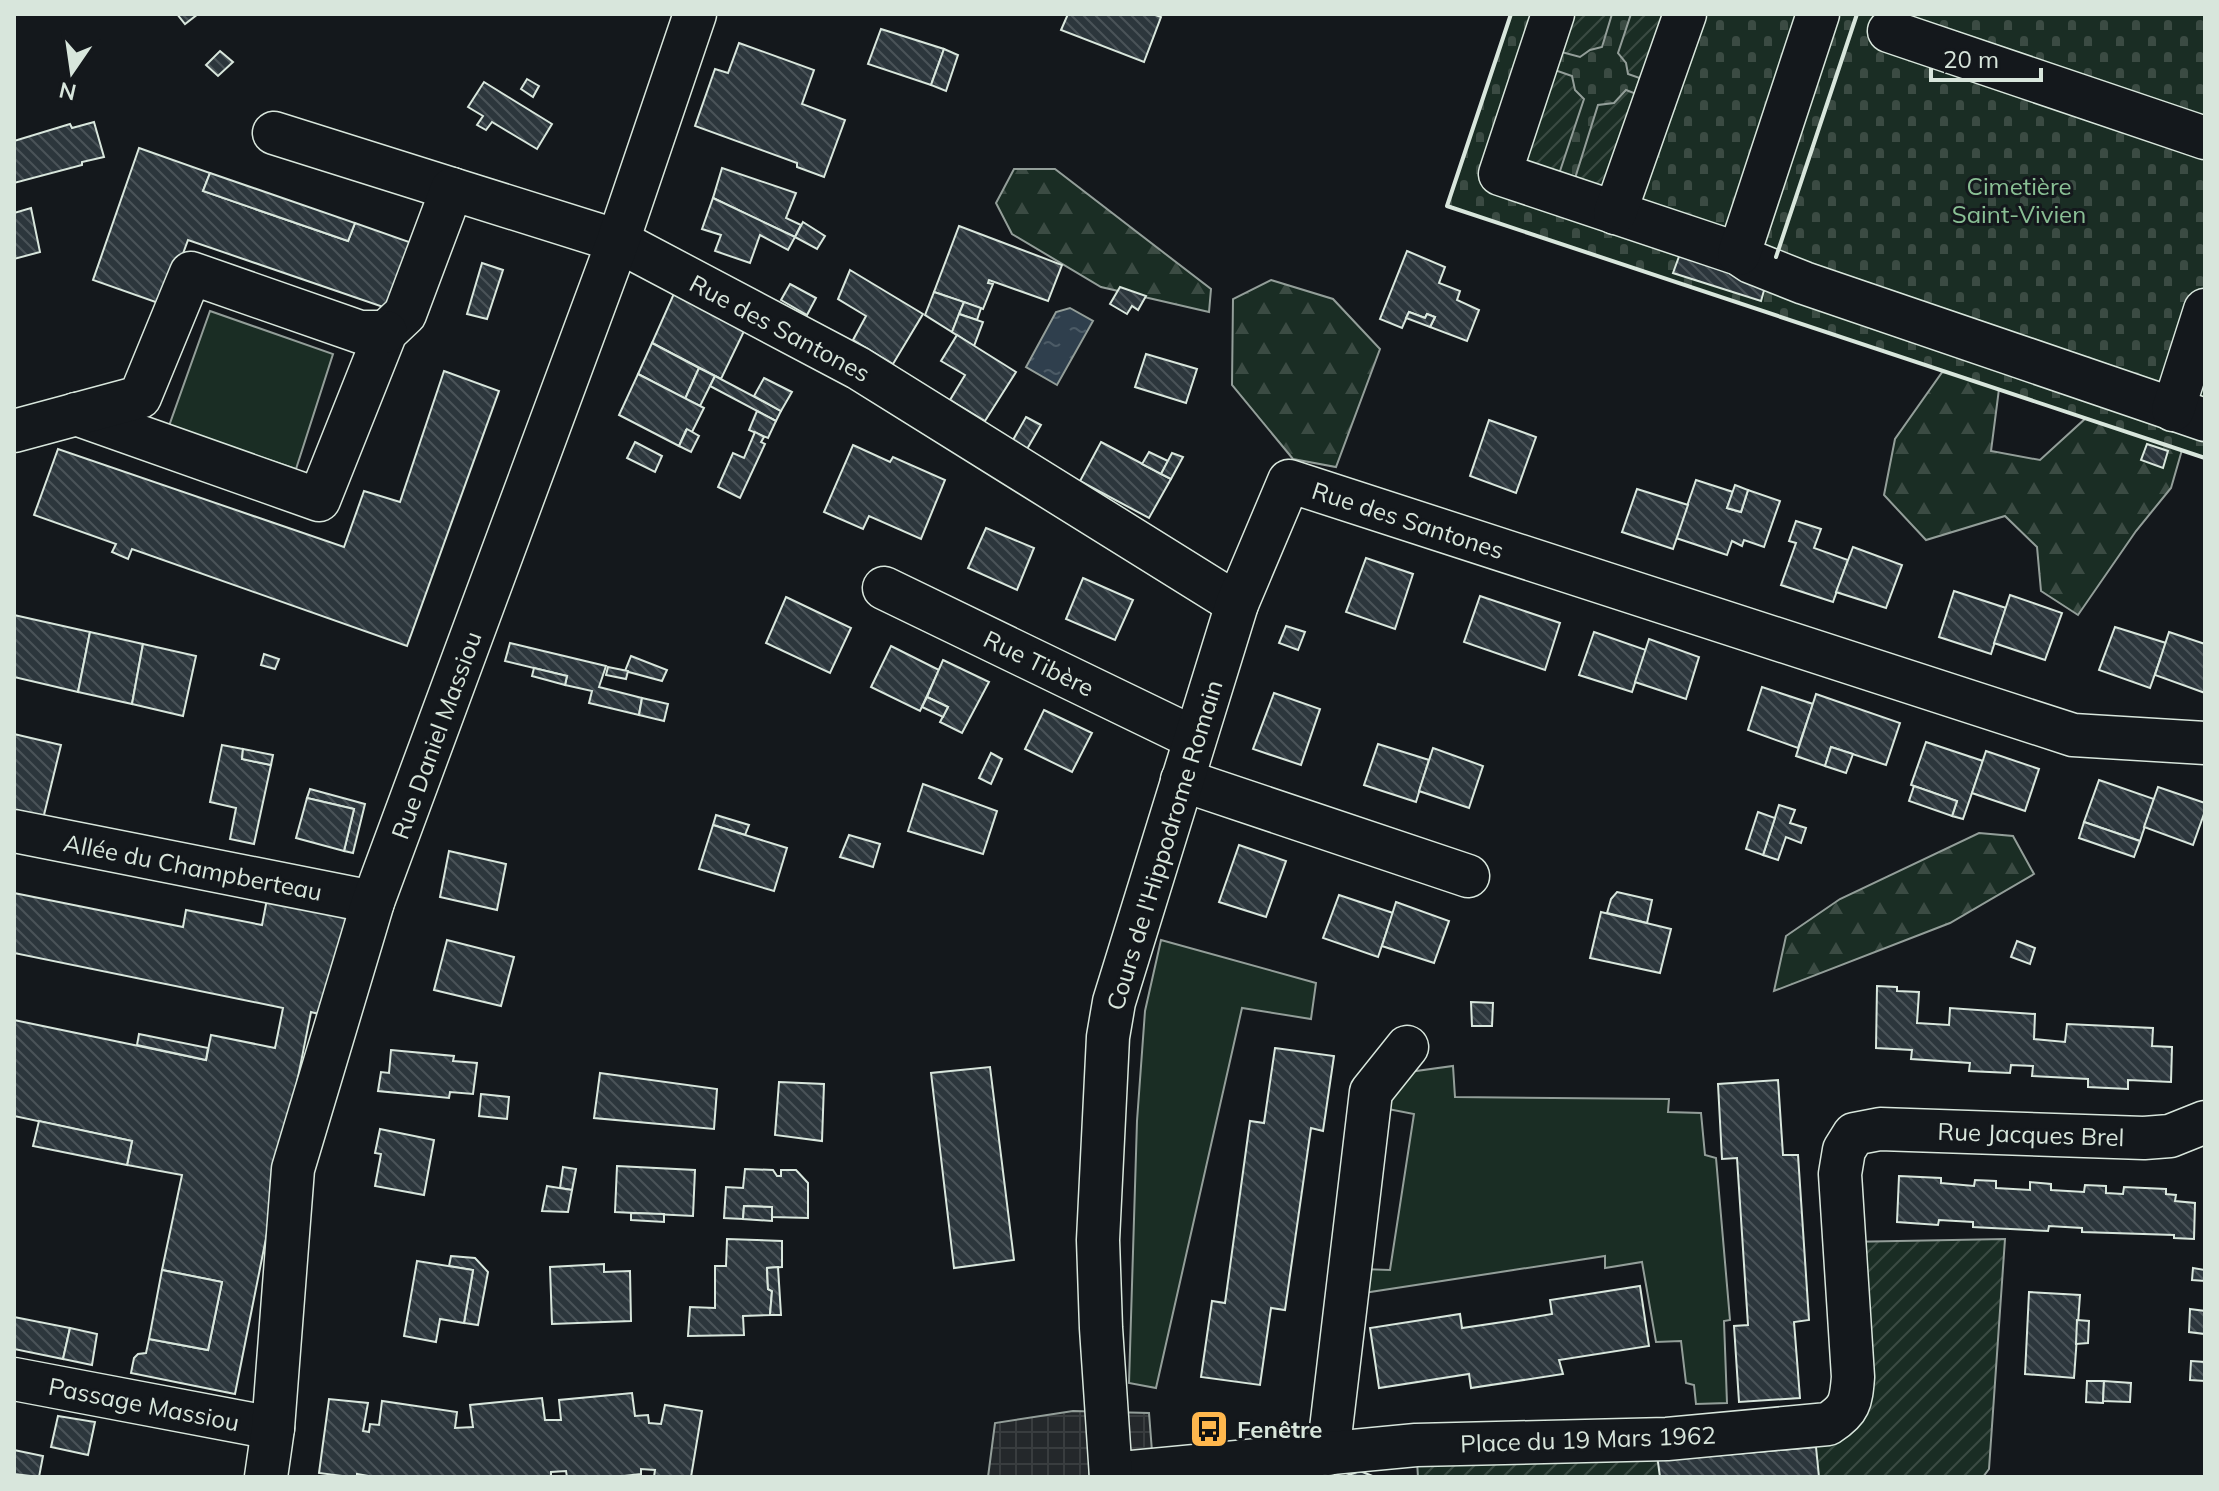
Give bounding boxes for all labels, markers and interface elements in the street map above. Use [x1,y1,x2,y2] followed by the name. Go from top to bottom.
[32,32,112,112] north arrow
[1931,32,2041,82] scale bar
[1943,44,1999,74] text: 20 m
[56,76,79,107] text: N
[1952,171,2086,229] park label: Cimetière Saint-Vivien
[685,268,875,388] street label: Rue des Santones
[1308,475,1508,565] street label: Rue des Santones
[979,623,1099,703] street label: Rue Tibère
[384,627,488,843] street label: Rue Daniel Massiou
[1099,676,1229,1014] street label: Cours de l'Hippodrome Romain
[61,827,325,907] street label: Allée du Champberteau
[1937,1116,2125,1152] street label: Rue Jacques Brel
[46,1371,242,1437] street label: Passage Massiou
[1188,1408,1230,1450] bus stop icon: Fenêtre
[1237,1414,1323,1444] place label: Fenêtre
[1460,1420,1716,1458] street label: Place du 19 Mars 1962

